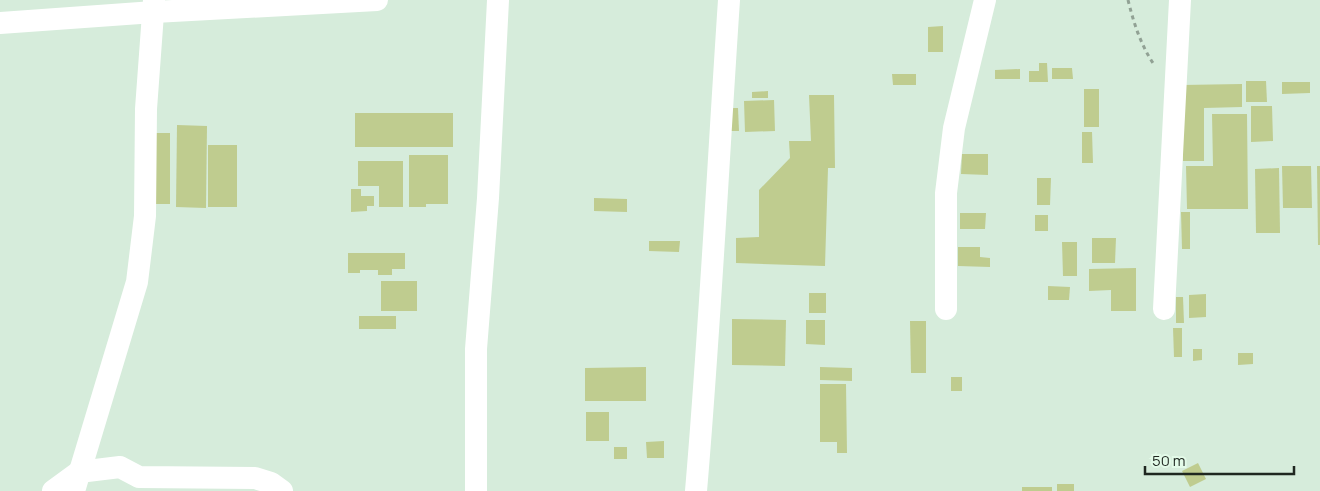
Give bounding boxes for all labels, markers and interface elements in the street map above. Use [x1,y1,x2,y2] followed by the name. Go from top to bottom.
[1145,444,1294,476] scale bar
[1152,450,1186,471] text: 50 m

